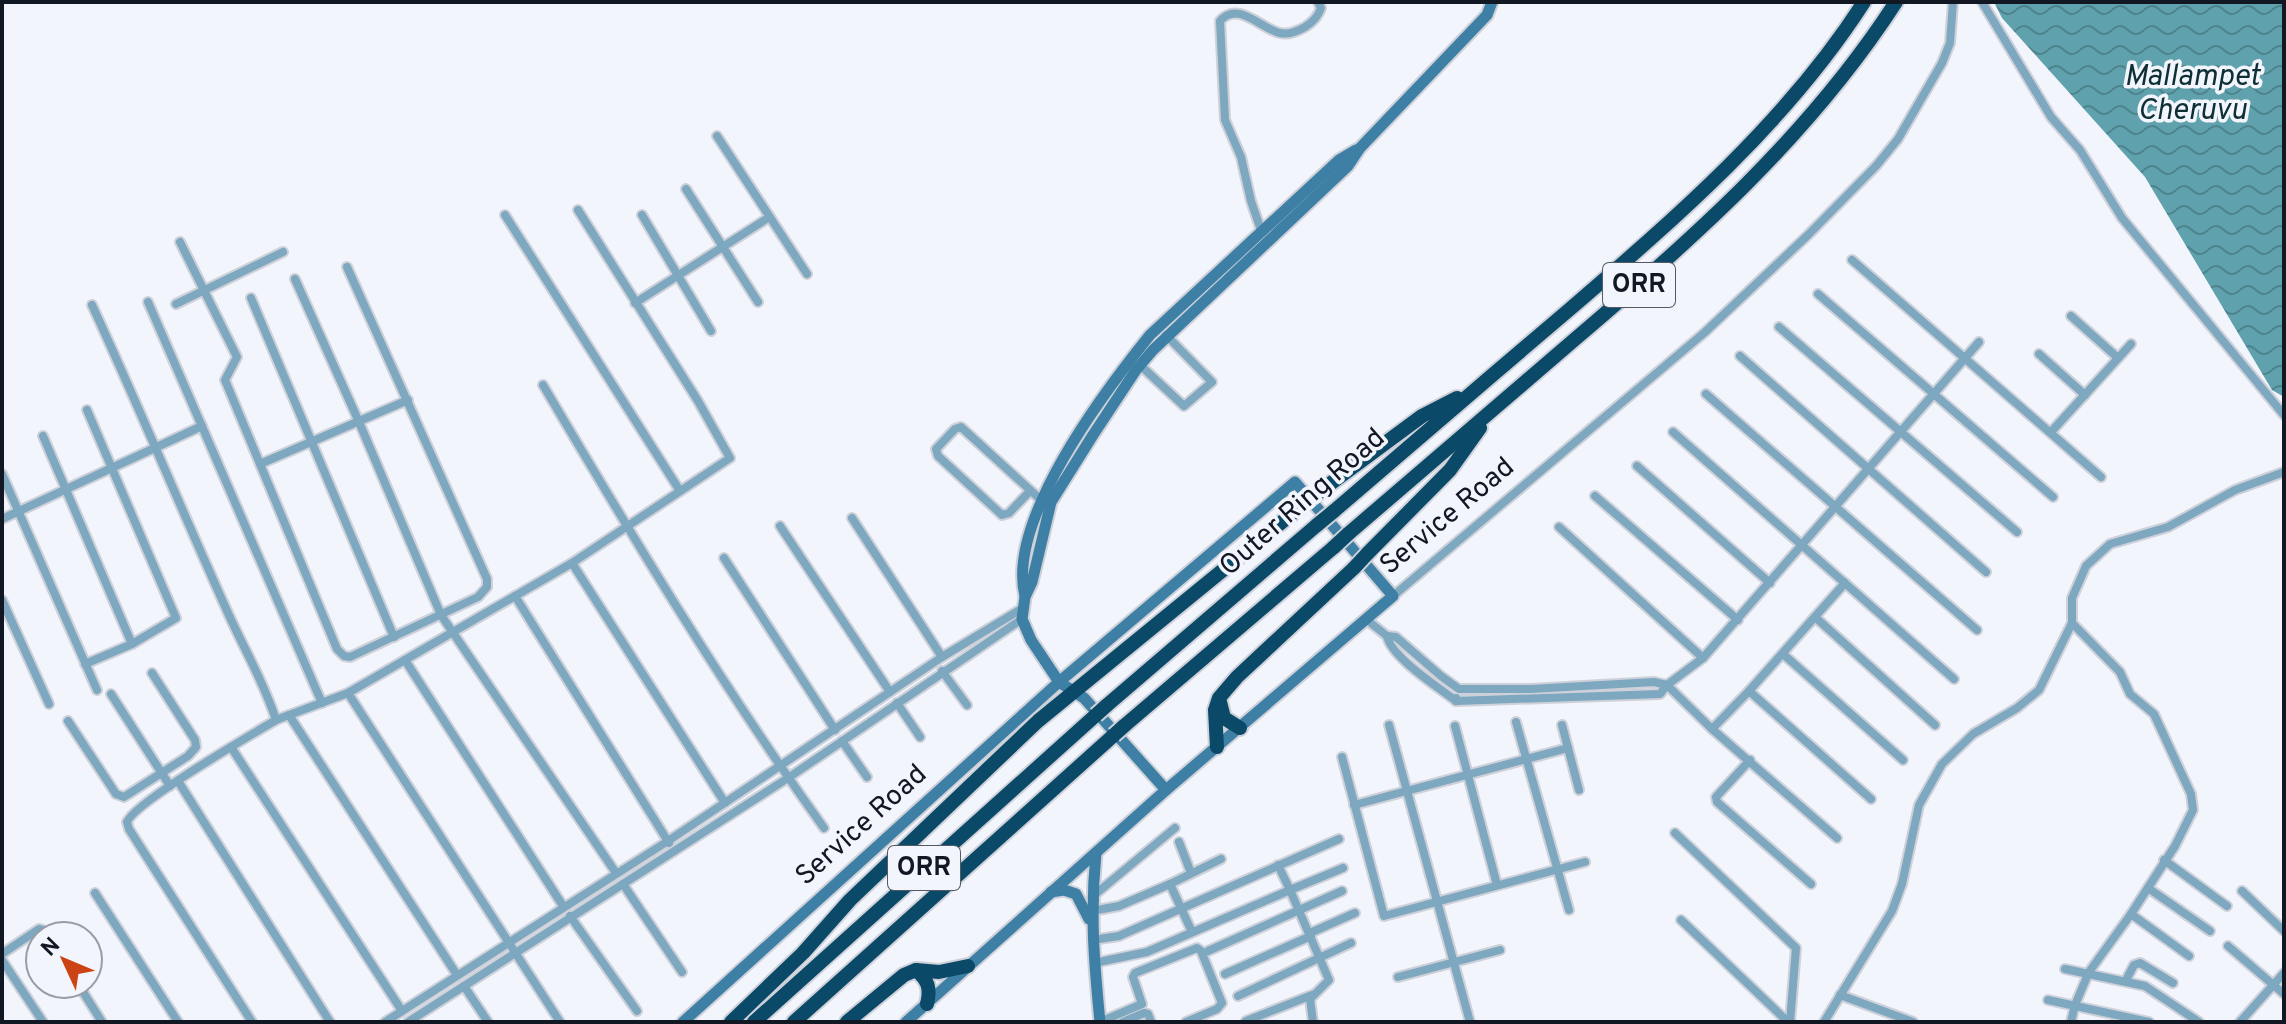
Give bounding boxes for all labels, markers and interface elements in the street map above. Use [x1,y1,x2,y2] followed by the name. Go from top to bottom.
[2124,59,2261,130] water label: Mallampet Cheruvu
[1603,263,1675,307] road number: ORR
[1213,421,1393,585] street label: Outer Ring Road
[1373,450,1523,584] street label: Service Road
[789,757,935,895] street label: Service Road
[888,846,960,890] road number: ORR
[24,920,104,1000] north arrow
[36,933,67,963] text: N

